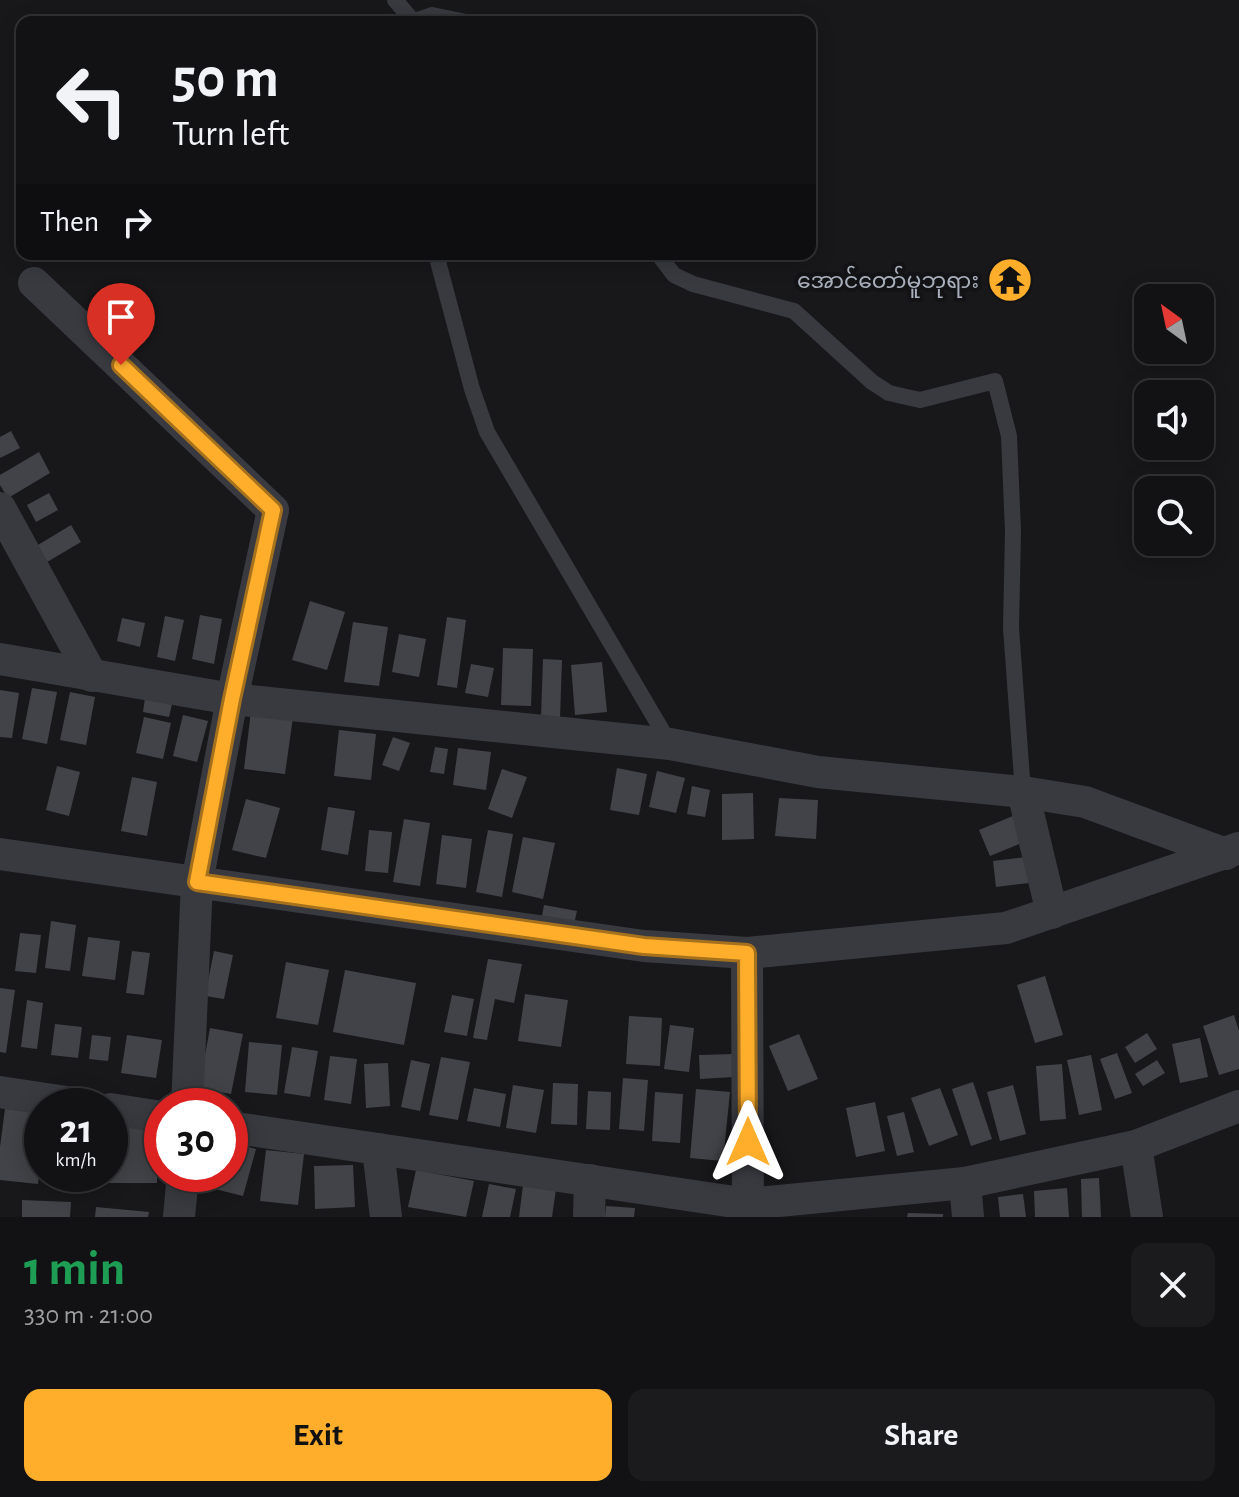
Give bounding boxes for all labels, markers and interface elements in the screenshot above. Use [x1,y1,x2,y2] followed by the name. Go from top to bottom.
[40,48,144,152] icon: left
[172,51,279,107] text: 50 m
[172,116,289,152] text: Turn left
[115,200,159,244] icon: right
[40,207,99,237] text: Then
[986,256,1034,304] temple icon: အောင်တော်မူဘုရား
[797,265,979,298] place label: အောင်တော်မူဘုရား
[87,283,155,365] pin
[1134,284,1214,364] north arrow
[1134,284,1214,556] map controls
[99,295,143,339] icon: arrive
[1134,380,1214,460] button: sound
[1134,476,1214,556] button: search
[144,1088,248,1192] speed limit sign: 30
[706,1100,790,1184] position arrow
[59,1110,93,1150] text: 21
[55,1150,97,1170] text: km/h
[1131,1243,1215,1327] button: close
[24,1246,125,1294] text: 1 min
[24,1302,153,1328] text: 330 m · 21:00
[24,1389,612,1481] button: Exit
[628,1389,1215,1481] button: Share

